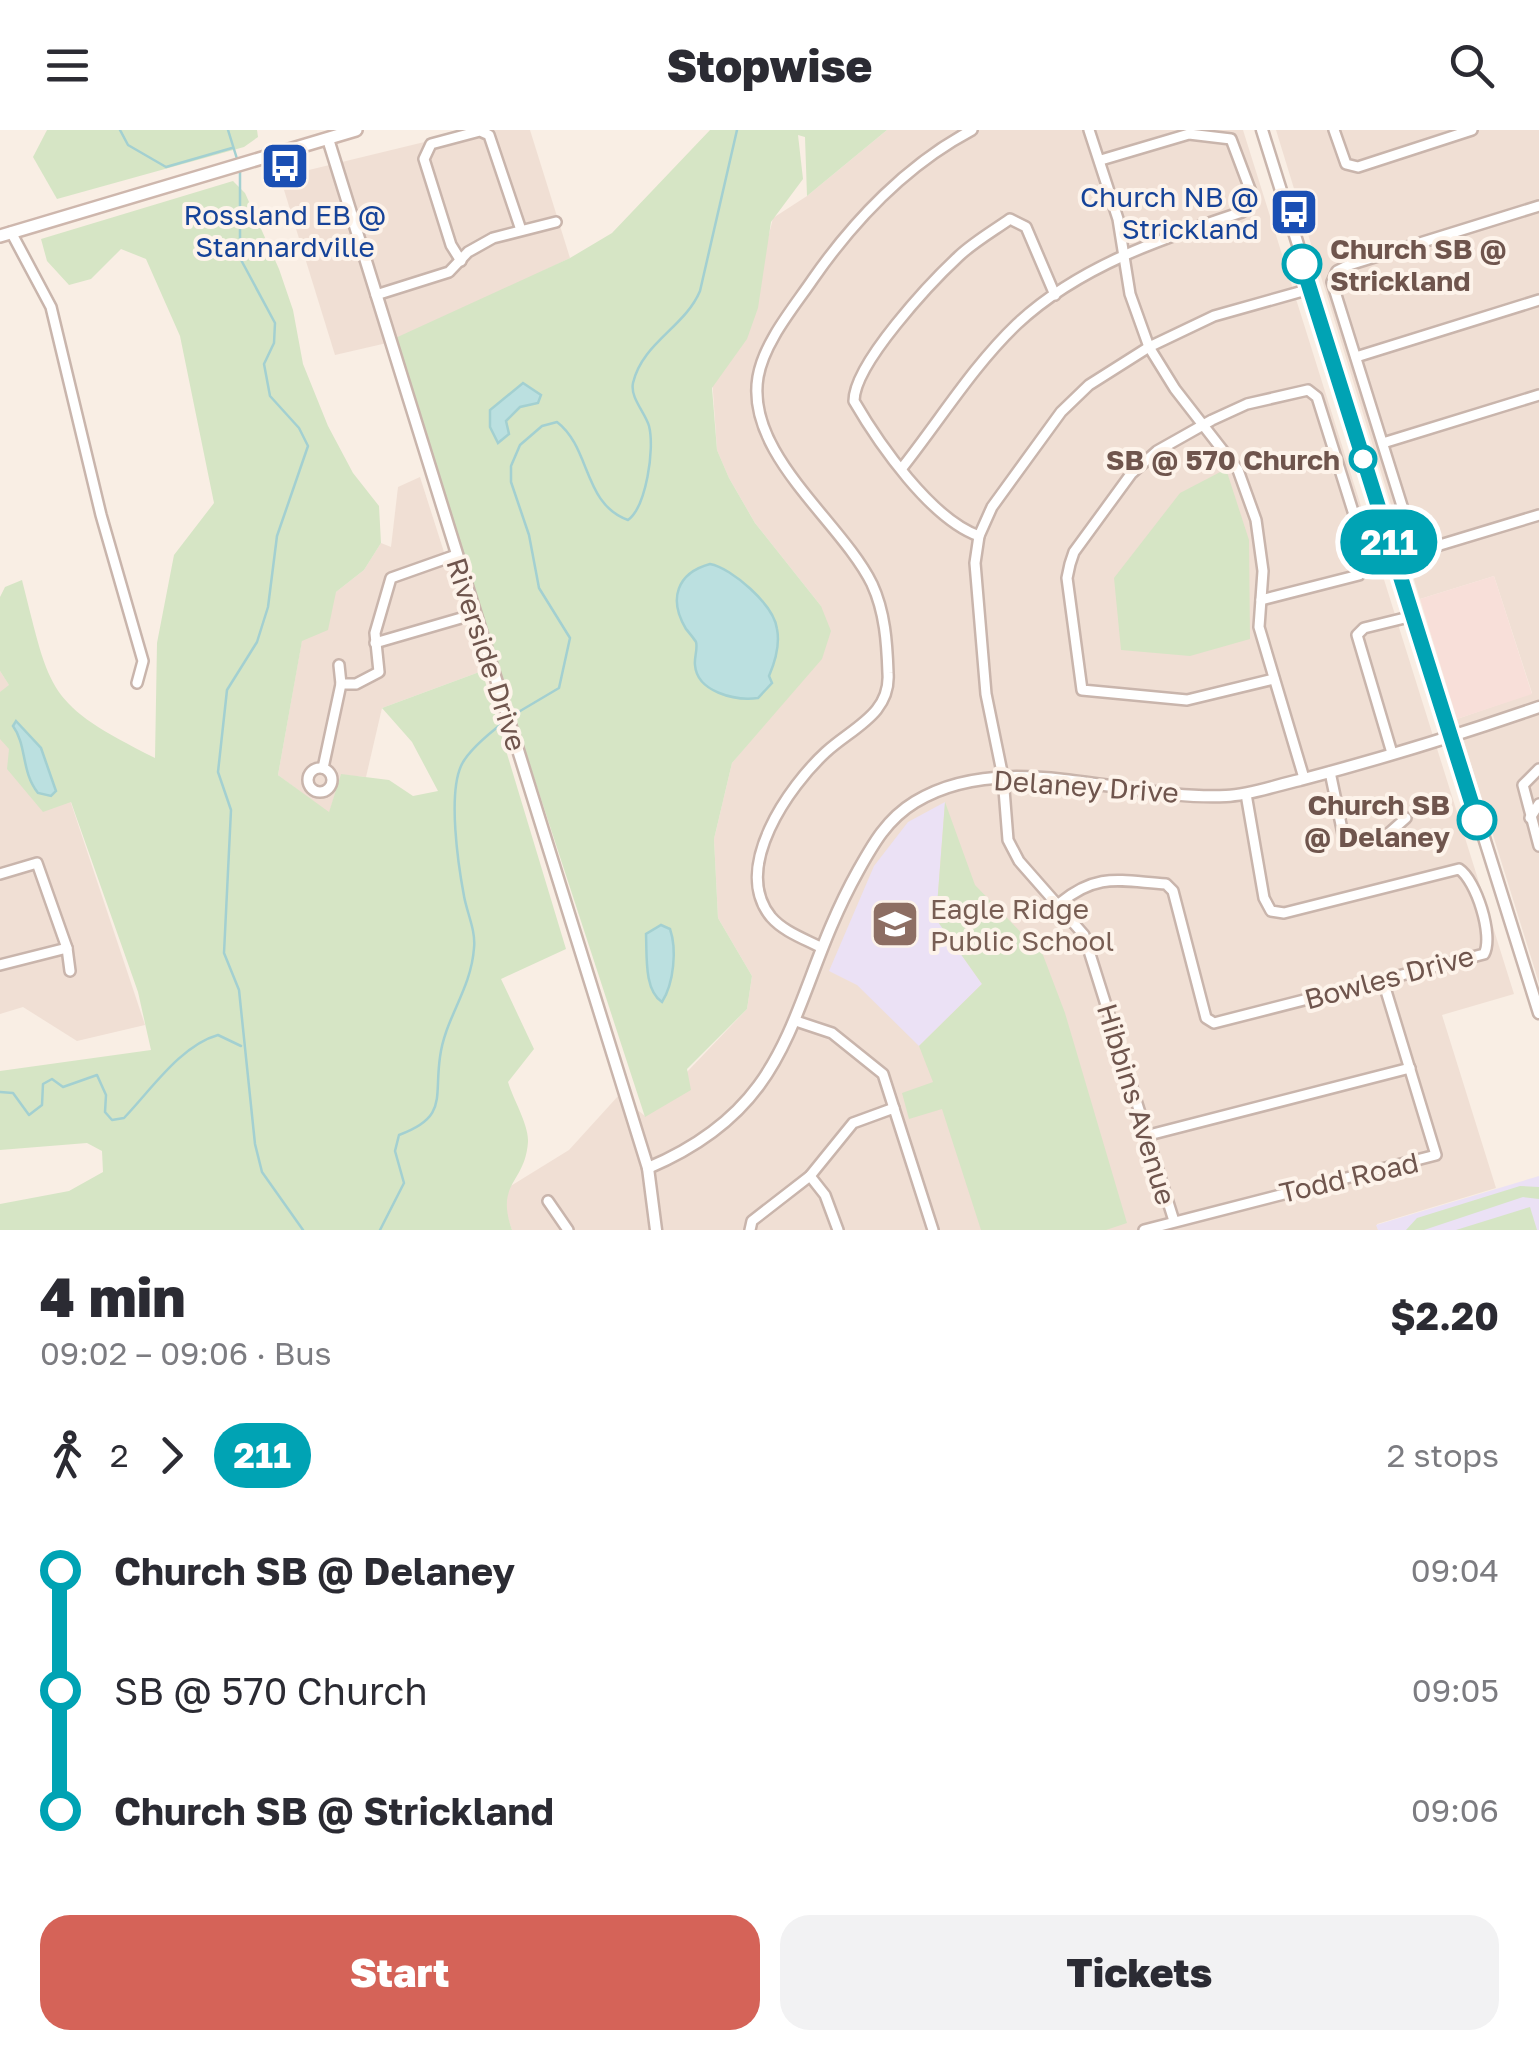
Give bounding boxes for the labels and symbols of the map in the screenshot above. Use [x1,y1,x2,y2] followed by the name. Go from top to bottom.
[259,140,311,192] bus stop icon: Rossland EB @ Stannardville
[1080,180,1259,245] place label: Church NB @ Strickland
[1268,186,1320,238] bus stop icon: Church NB @ Strickland
[184,198,386,263] place label: Rossland EB @ Stannardville
[1330,232,1507,297] place label: Church SB @ Strickland
[1283,245,1321,283] marker: Church SB @ Strickland
[1106,443,1340,476] place label: SB @ 570 Church
[1350,446,1376,472] marker: SB @ 570 Church
[1332,510,1446,574] line badge: 211
[440,553,534,755] street label: Riverside Drive
[992,763,1180,809] street label: Delaney Drive
[1304,788,1450,853] place label: Church SB @ Delaney
[1458,801,1496,839] marker: Church SB @ Delaney
[930,892,1114,957] place label: Eagle Ridge Public School
[869,898,921,950] school or university icon: Eagle Ridge Public School
[1301,939,1477,1015] street label: Bowles Drive
[1091,999,1183,1209] street label: Hibbins Avenue
[1276,1145,1422,1209] street label: Todd Road

